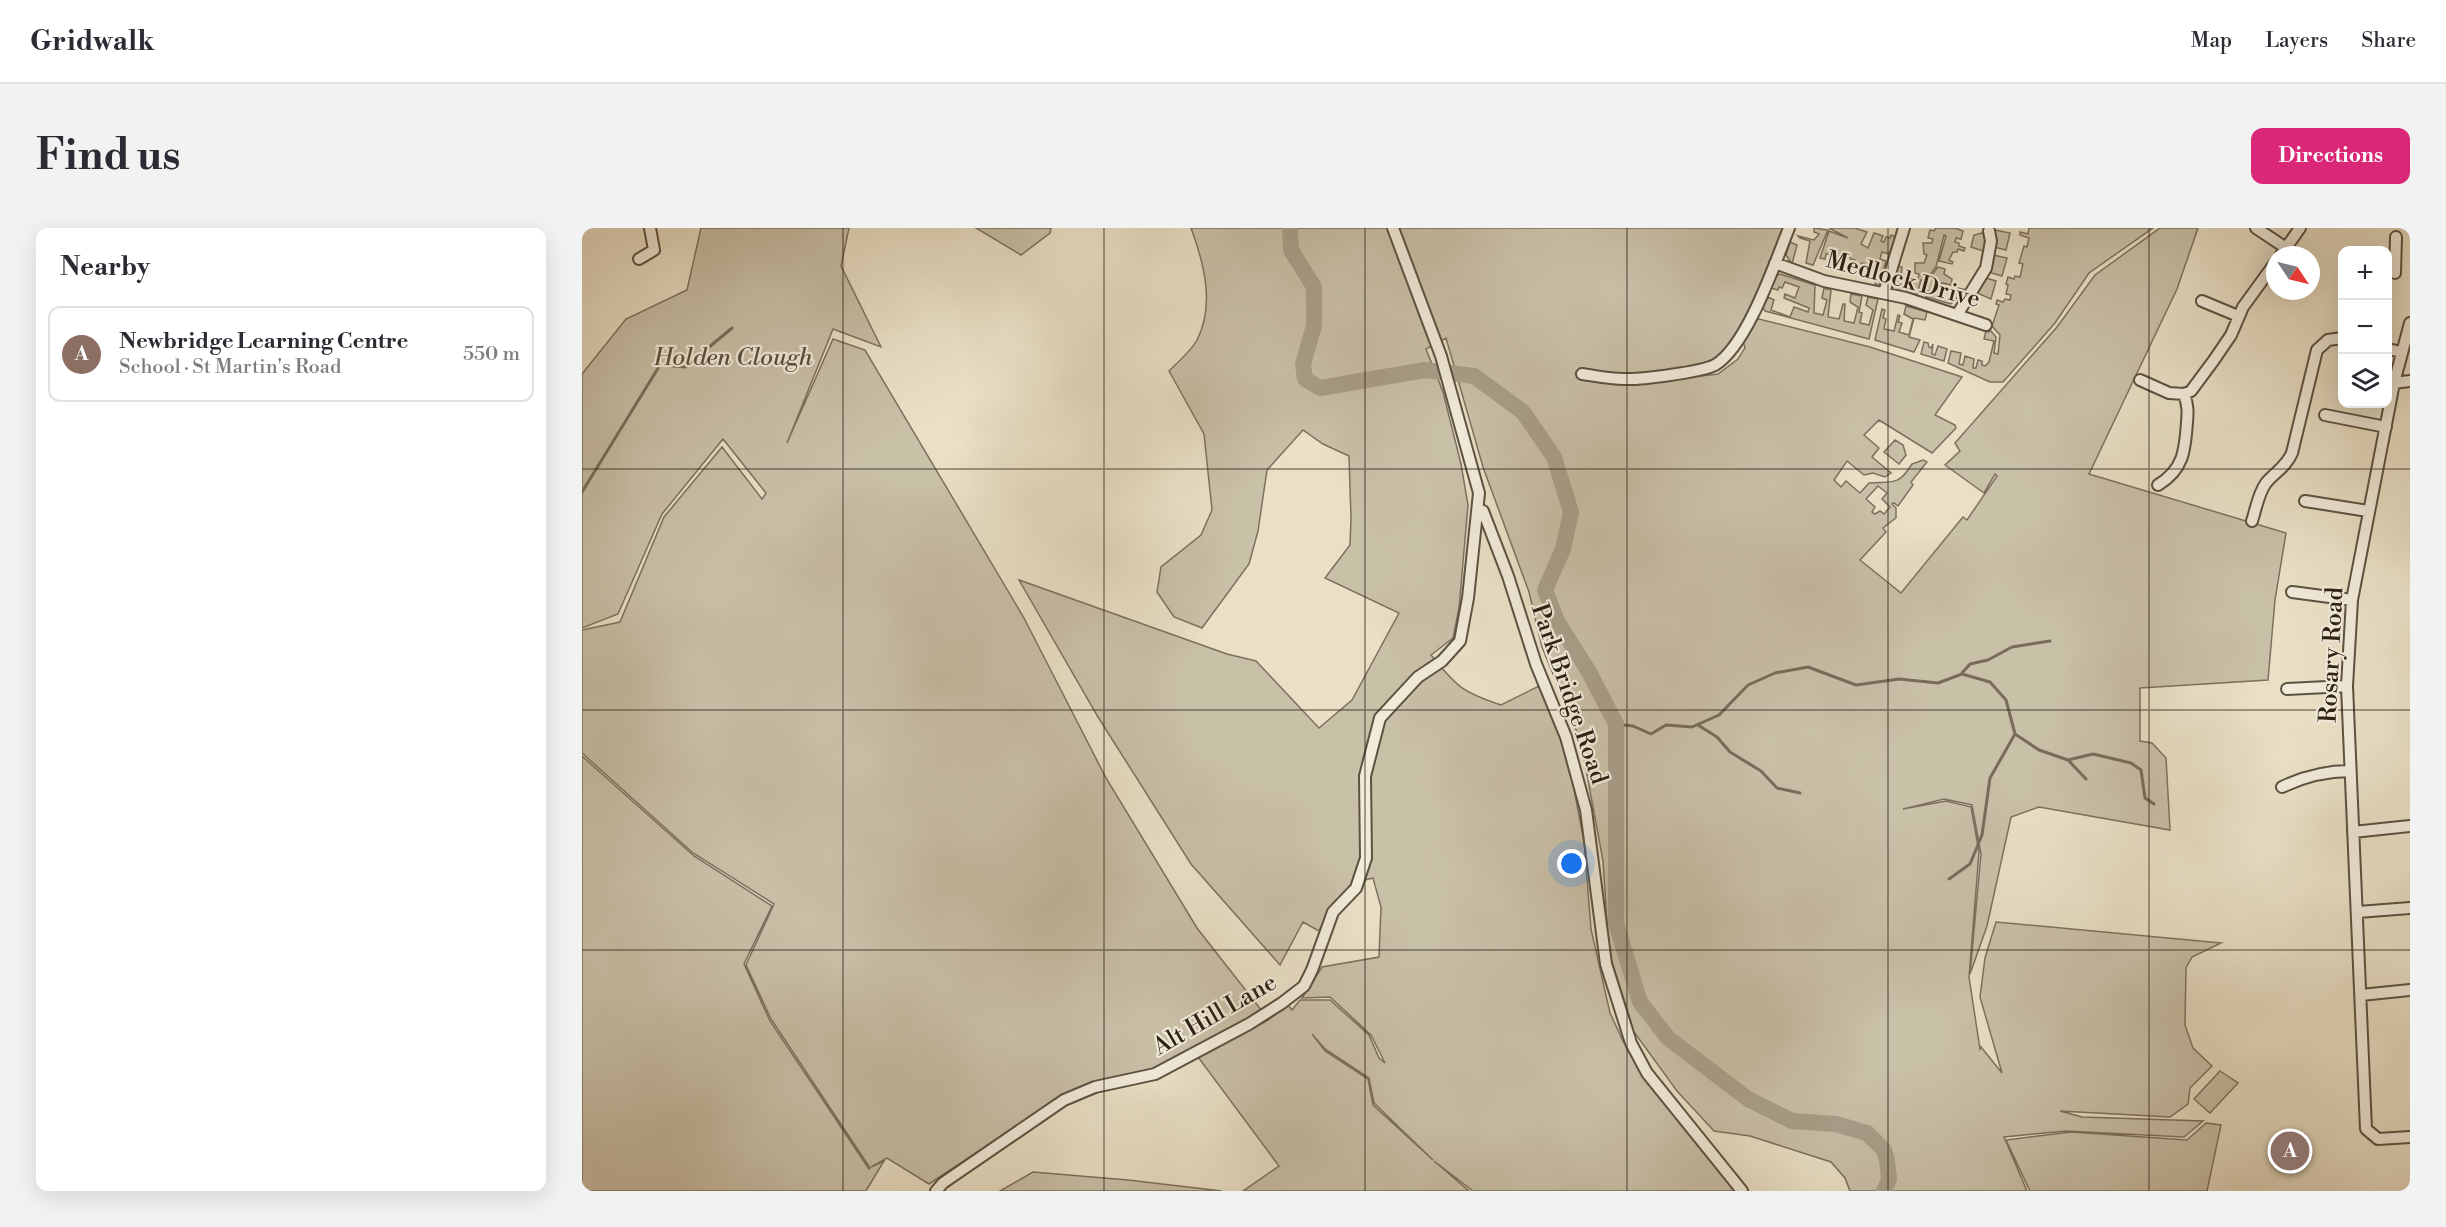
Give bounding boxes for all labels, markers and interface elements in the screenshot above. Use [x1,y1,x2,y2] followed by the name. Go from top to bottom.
[30,24,154,59] text: Gridwalk
[2191,28,2232,54] text: Map
[2265,28,2328,54] text: Layers
[2361,28,2416,54] text: Share
[2251,128,2410,184] button: Directions
[36,130,180,183] text: Find us
[1823,245,1983,315] street label: Medlock Drive
[2266,246,2320,300] north arrow
[2338,246,2392,408] map controls
[2338,246,2392,300] button: +
[60,251,150,283] text: Nearby
[2338,300,2392,354] button: −
[119,328,408,355] text: Newbridge Learning Centre
[74,342,89,367] text: A
[463,342,520,367] text: 550 m
[653,343,813,373] park label: Holden Clough
[2338,354,2392,408] button: layers
[119,355,341,380] text: School · St Martin's Road
[2313,586,2351,724] street label: Rosary Road
[1524,600,1614,789] street label: Park Bridge Road
[1557,849,1586,878] your location
[1147,968,1282,1063] street label: Alt Hill Lane
[2270,1128,2310,1174] pin: A

